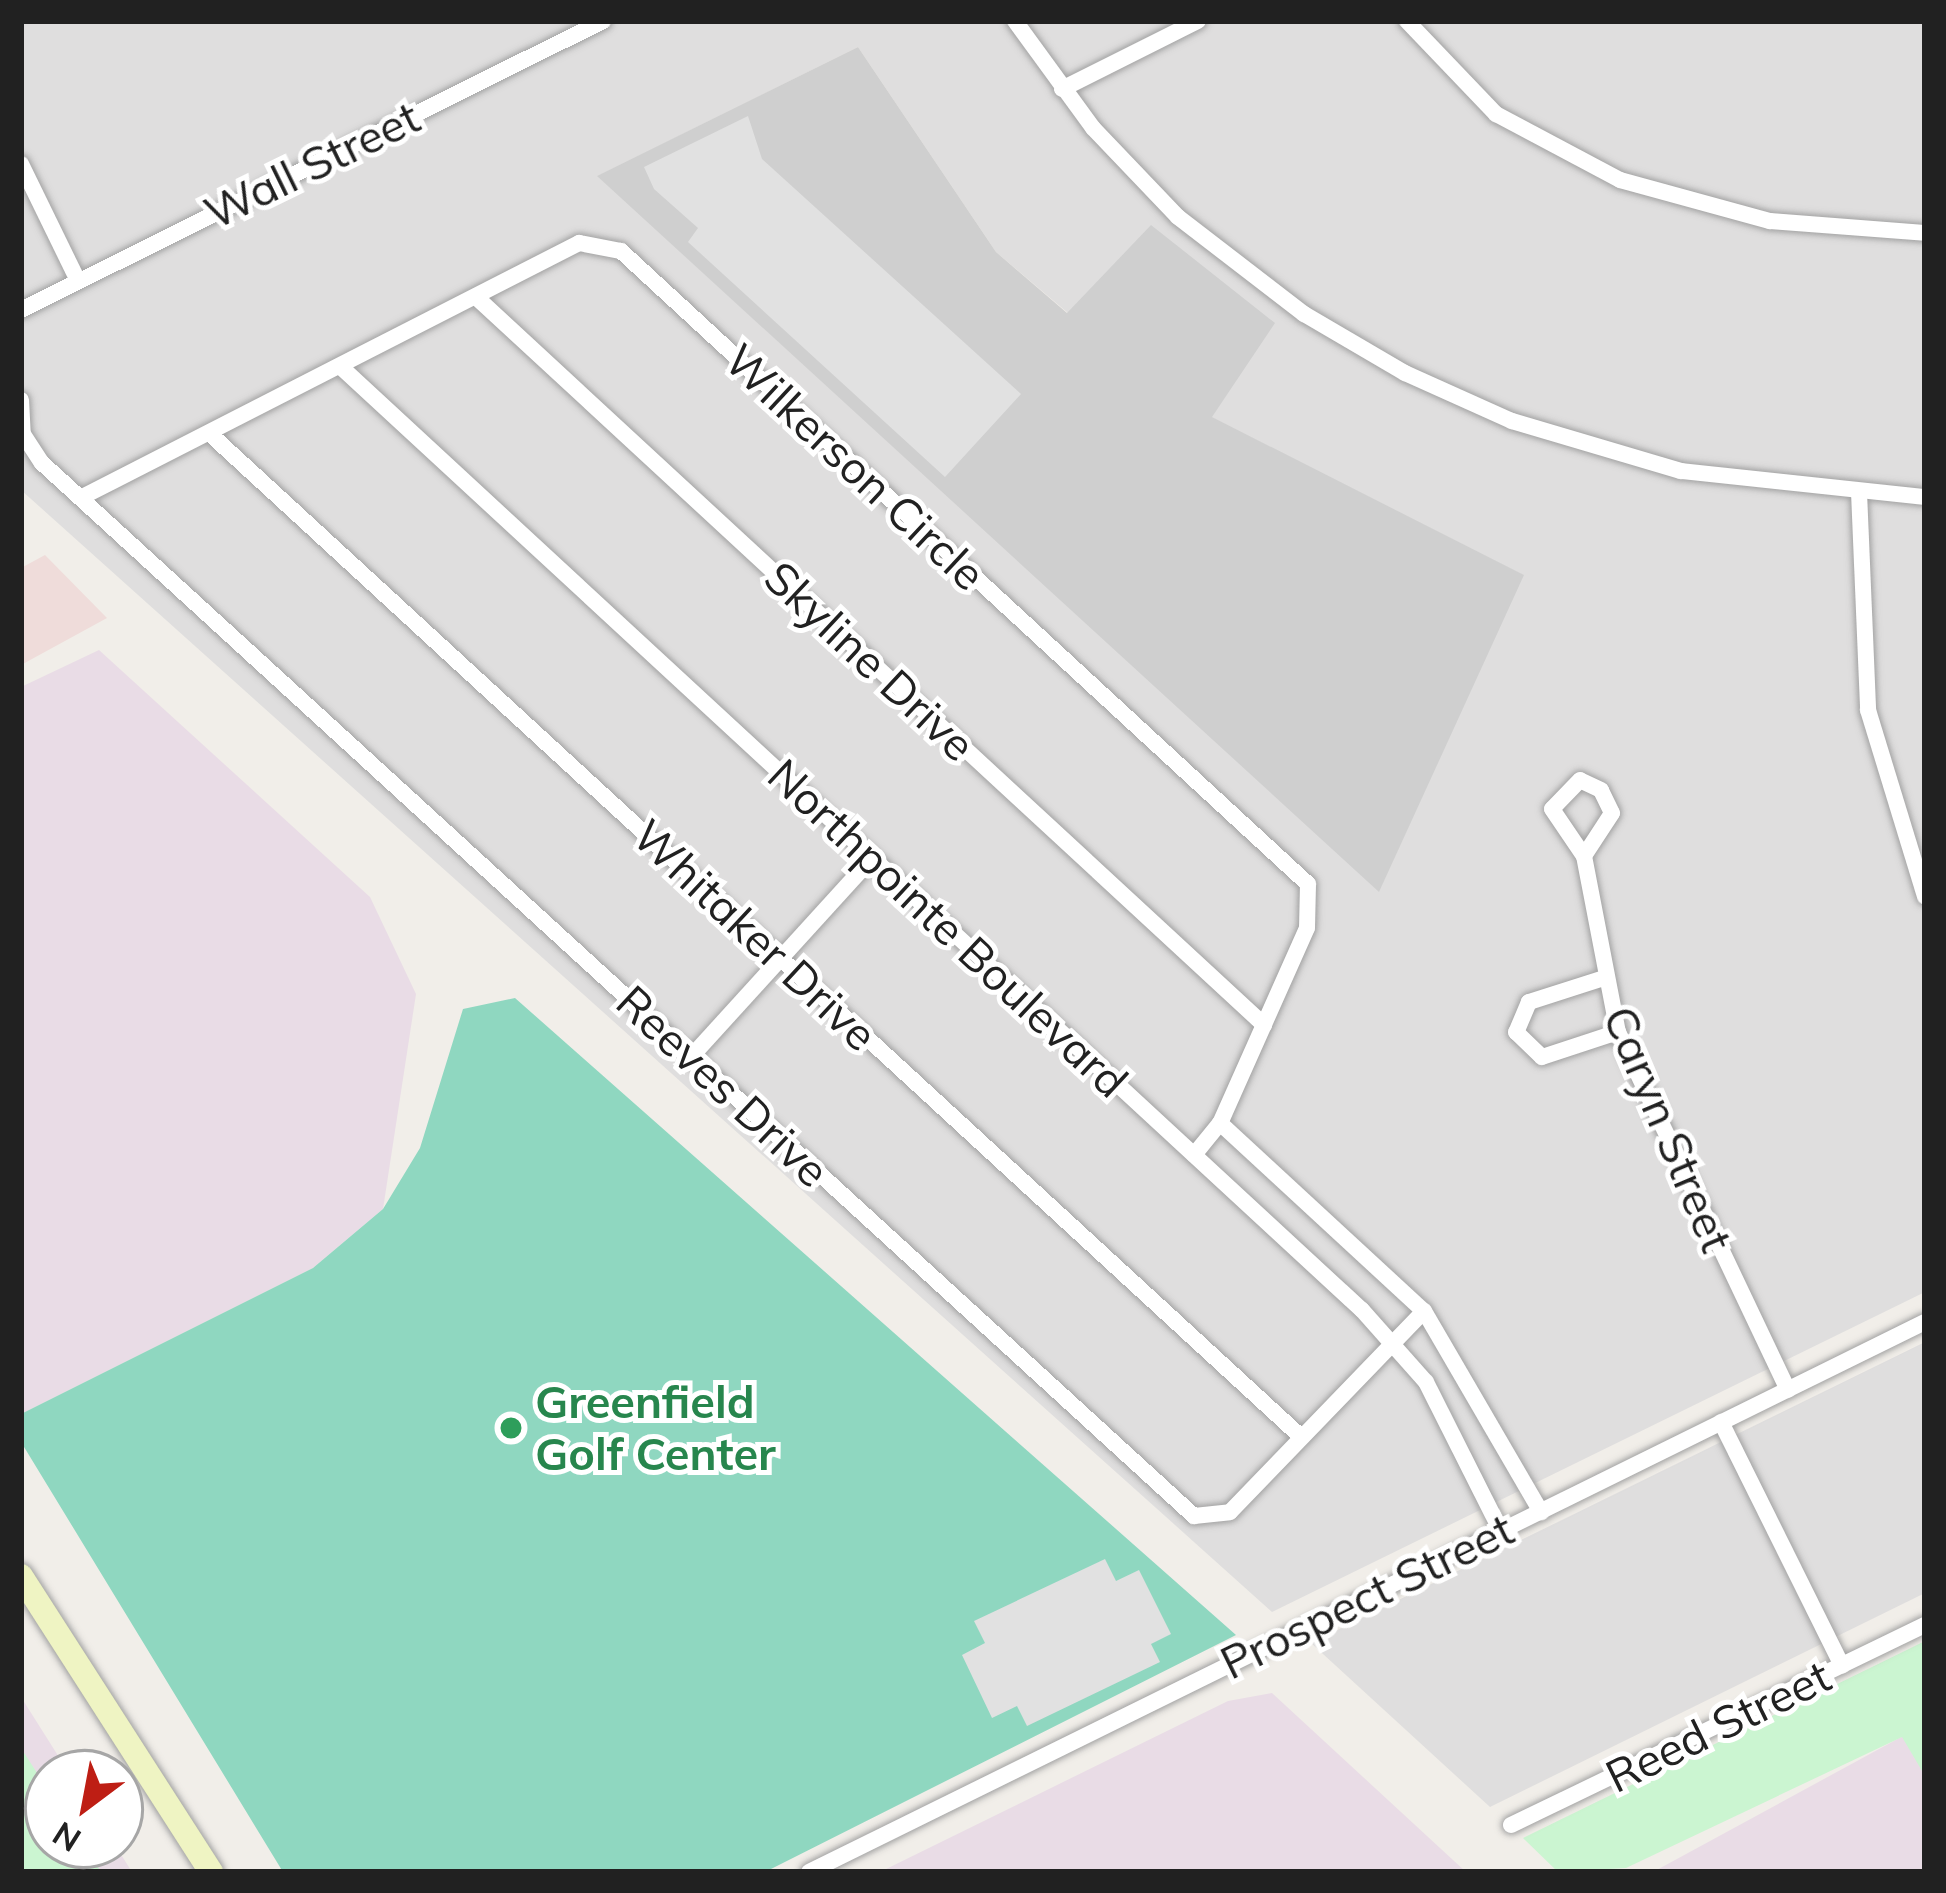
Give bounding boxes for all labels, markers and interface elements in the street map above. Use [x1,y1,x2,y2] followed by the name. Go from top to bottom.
[196,90,428,240] street label: Wall Street
[714,333,996,601] street label: Wilkerson Circle
[754,550,986,772] street label: Skyline Drive
[757,748,1139,1108] street label: Northpointe Boulevard
[622,808,888,1062] street label: Whitaker Drive
[606,974,840,1198] street label: Reeves Drive
[1592,998,1744,1260] street label: Caryn Street
[535,1375,776,1481] place label: Greenfield Golf Center
[498,1415,524,1441] marker: Greenfield Golf Center
[1212,1502,1522,1690] street label: Prospect Street
[1597,1649,1839,1803] street label: Reed Street
[24,1749,144,1869] north arrow
[45,1813,88,1861] text: N

